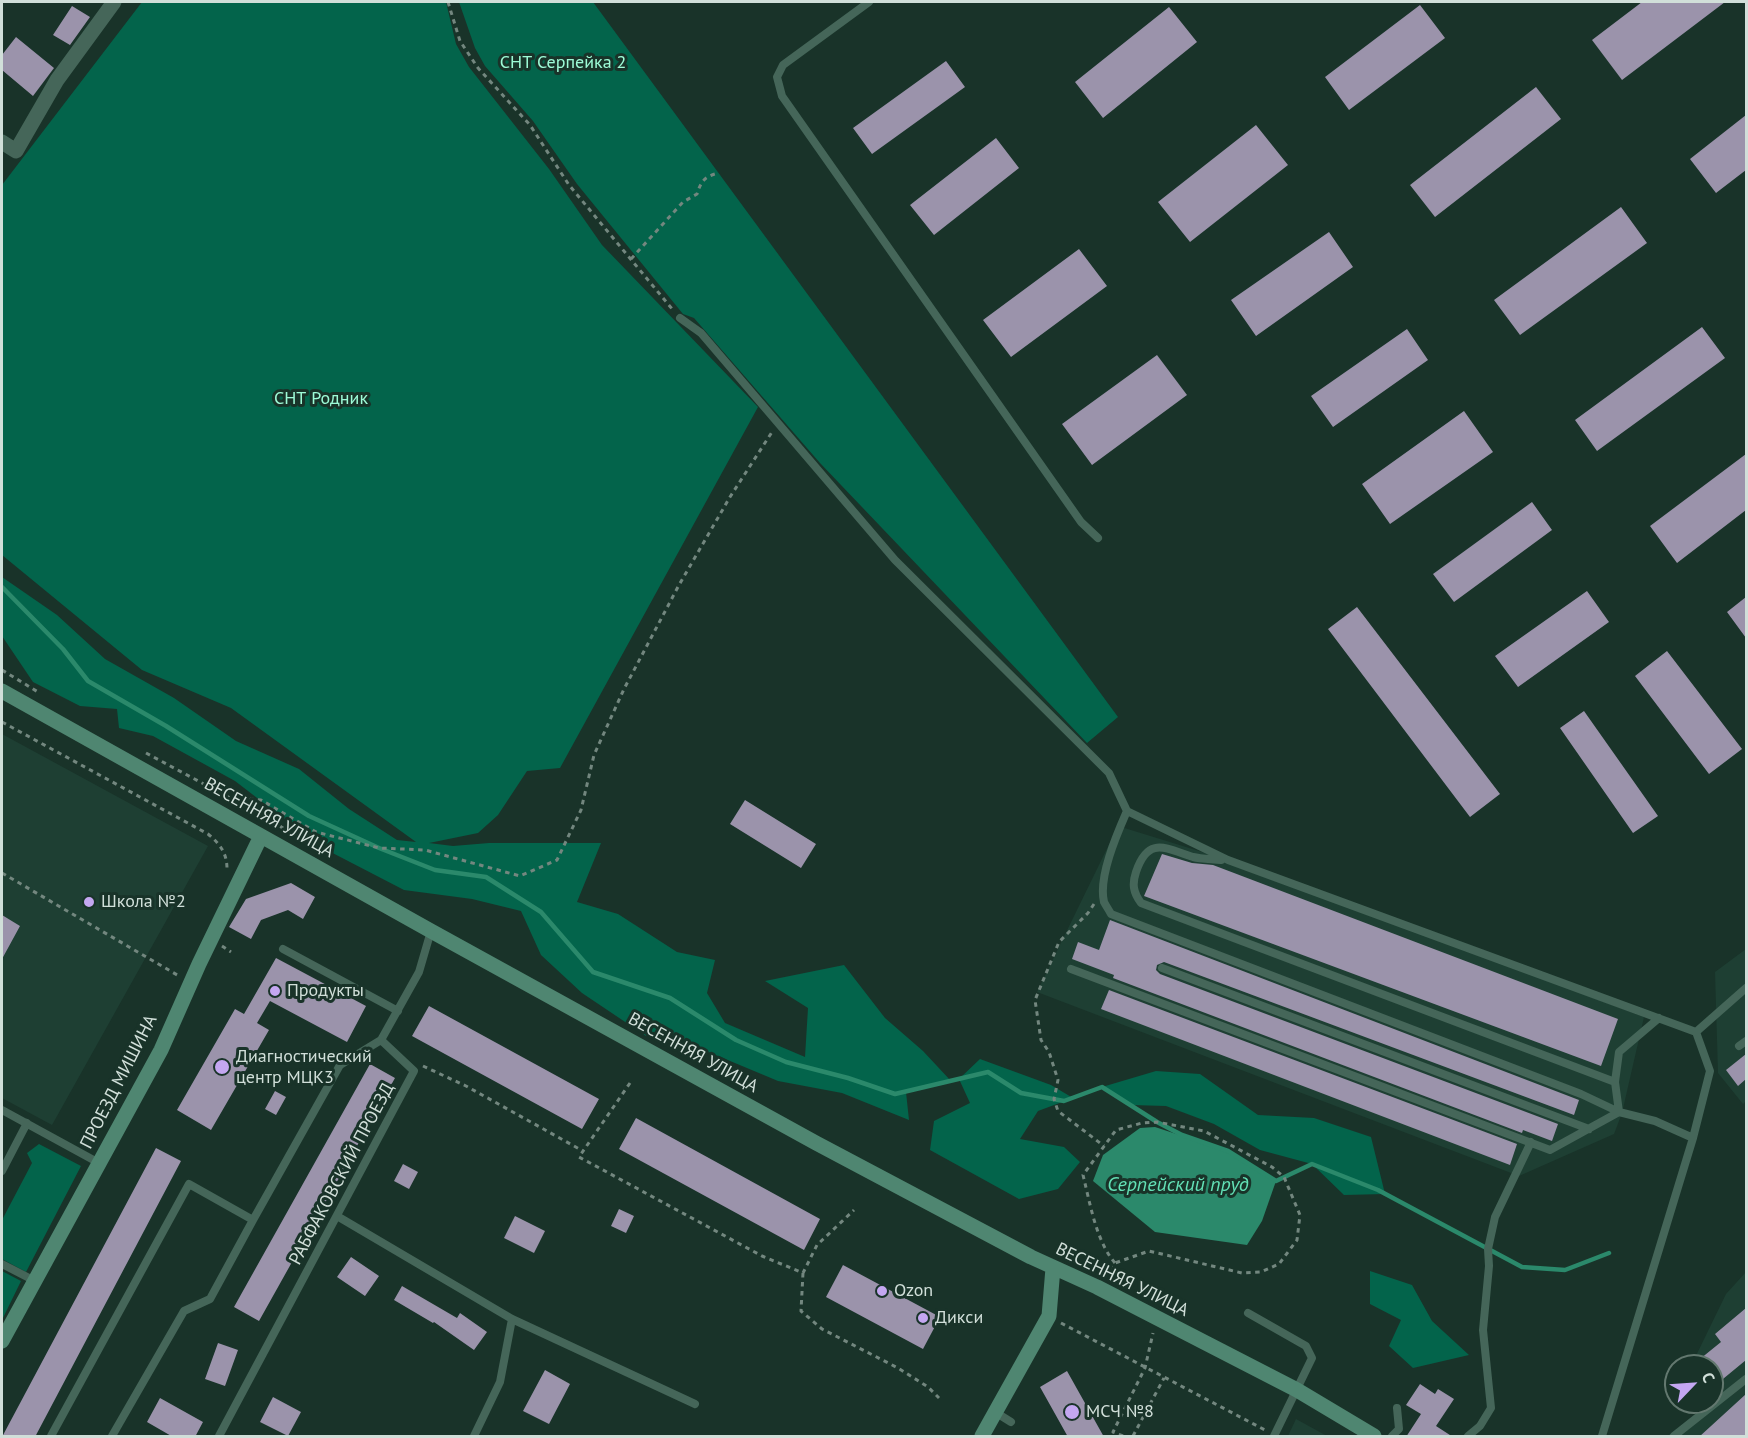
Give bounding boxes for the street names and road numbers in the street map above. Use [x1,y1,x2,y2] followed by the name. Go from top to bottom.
[200,773,338,863] street label: ВЕСЕННЯЯ УЛИЦА
[624,1008,762,1098] street label: ВЕСЕННЯЯ УЛИЦА
[76,1011,162,1153] street label: ПРОЕЗД МИШИНА
[285,1079,399,1269] street label: РАБФАКОВСКИЙ ПРОЕЗД
[1052,1238,1192,1322] street label: ВЕСЕННЯЯ УЛИЦА

